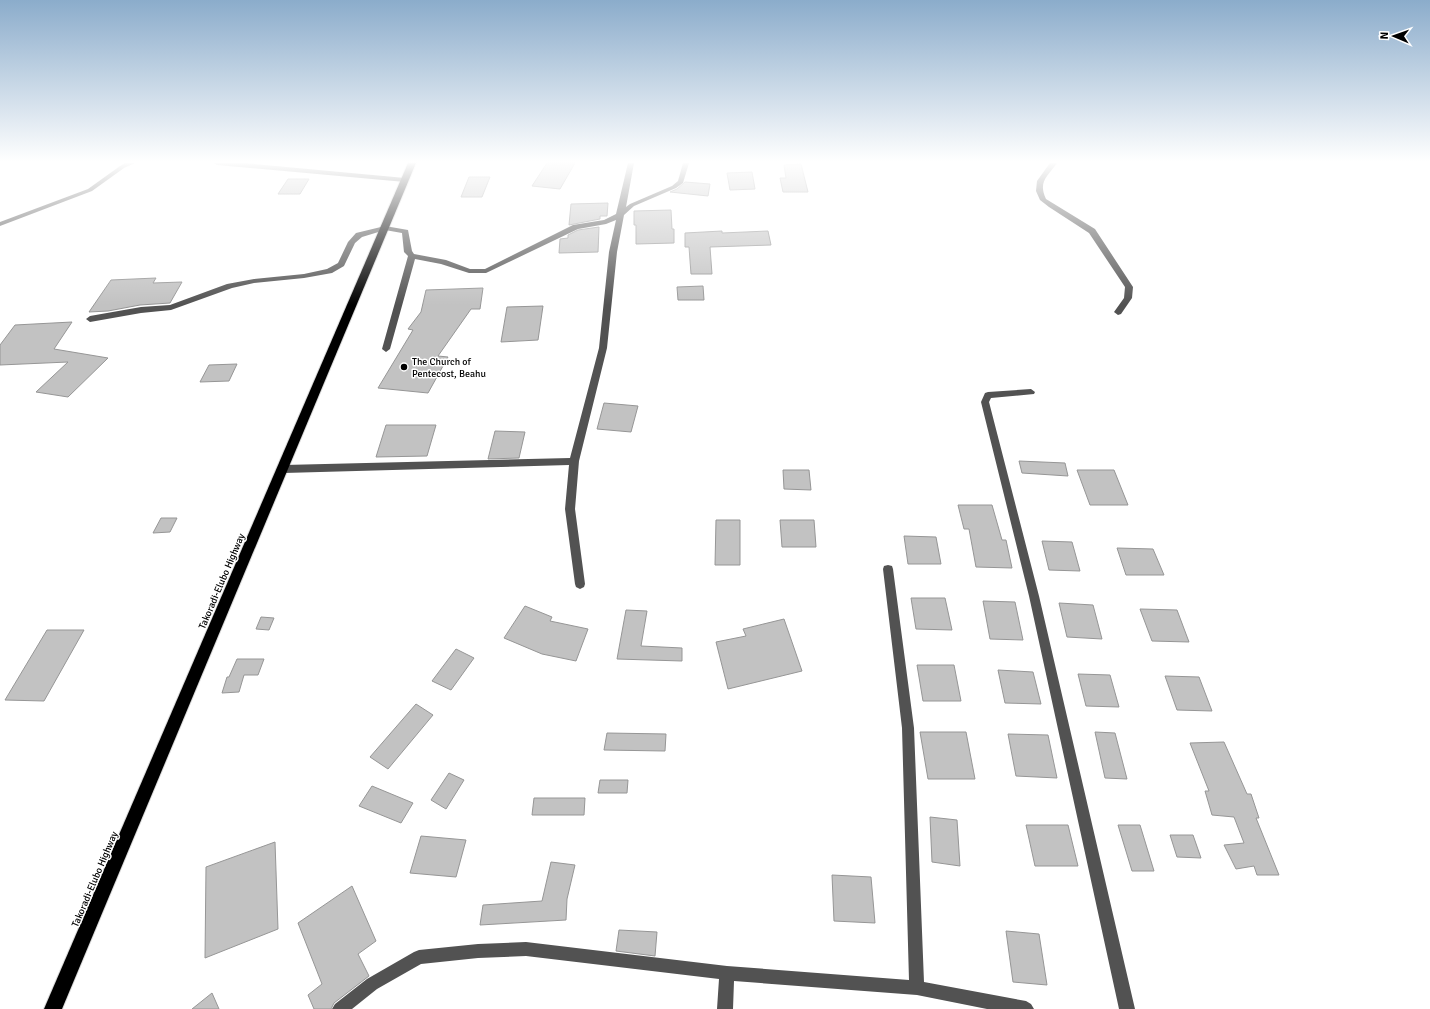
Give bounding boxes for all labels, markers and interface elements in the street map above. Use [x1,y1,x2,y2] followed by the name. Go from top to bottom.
[1374,16,1414,56] north arrow
[1378,32,1391,40] text: N
[412,356,486,380] place label: The Church of Pentecost, Beahu
[399,362,409,372] marker: The Church of Pentecost, Beahu
[196,531,248,631] street label: Takoradi-Elubo Highway
[69,829,121,929] street label: Takoradi-Elubo Highway

